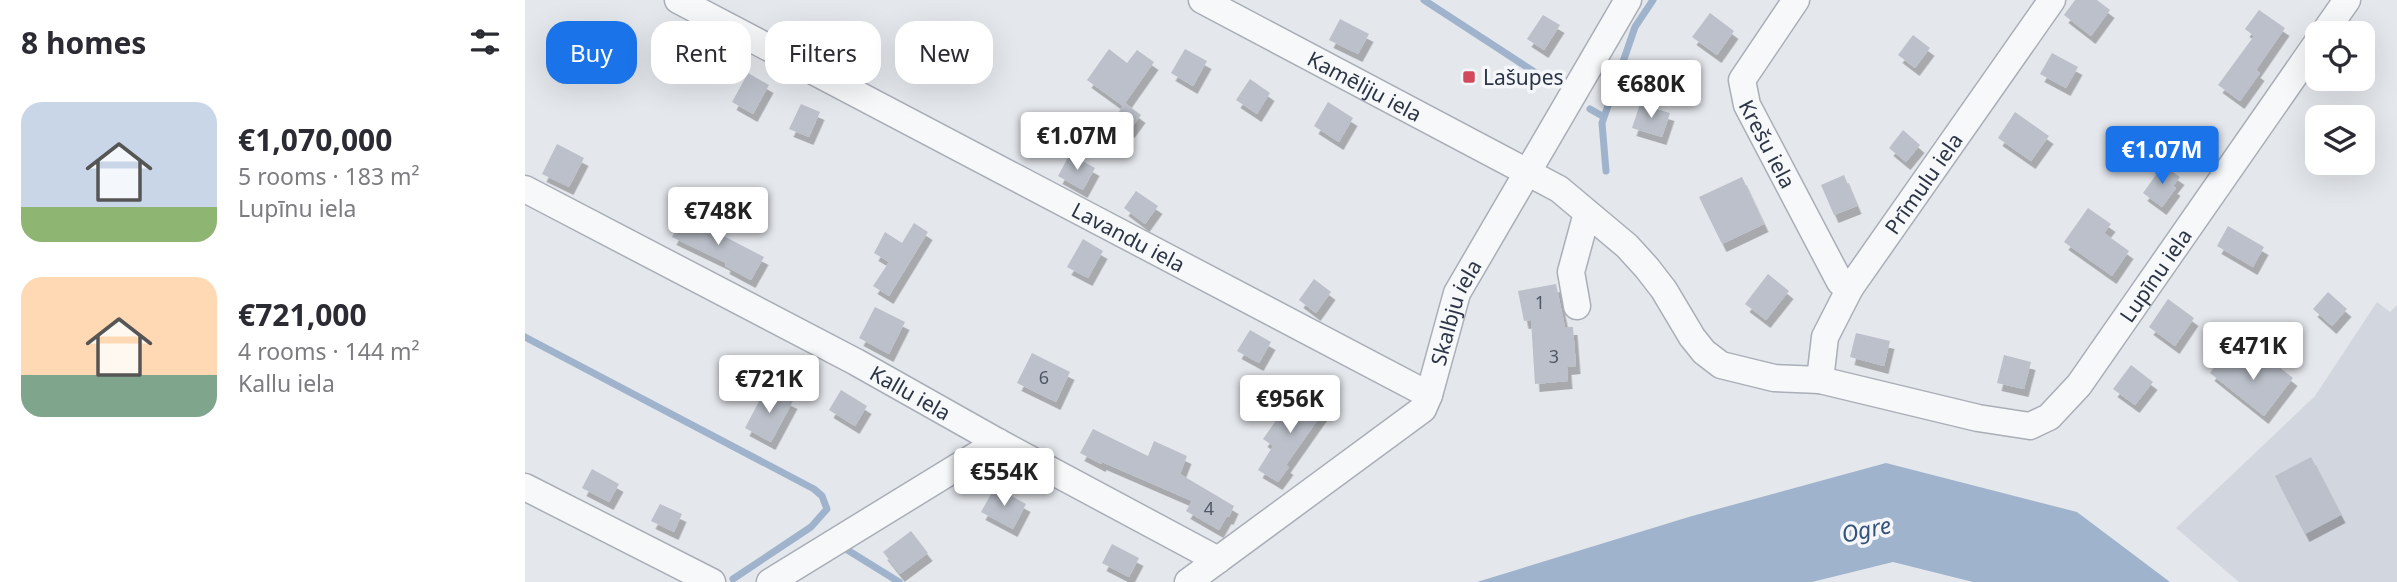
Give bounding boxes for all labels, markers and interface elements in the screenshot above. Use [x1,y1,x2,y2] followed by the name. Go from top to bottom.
[546,21,637,84] chip: Buy
[651,21,751,84] chip: Rent
[765,21,881,84] chip: Filters
[895,21,993,84] chip: New
[2305,21,2375,175] map controls
[2305,21,2375,91] button: locate
[21,22,146,63] text: 8 homes
[466,23,504,61] icon: filters
[1303,44,1427,128] street label: Kamēliju iela
[1602,60,1700,120] pin: €680K
[1483,63,1564,91] place label: Lašupes
[1617,67,1685,99] text: €680K
[1461,69,1477,85] marker: Lašupes
[1733,95,1802,193] street label: Krešu iela
[2305,105,2375,175] button: layers
[1020,113,1134,172] pin: €1.07M
[238,119,392,160] text: €1,070,000
[1037,119,1117,151] text: €1.07M
[1878,127,1969,240] street label: Prīmulu iela
[2105,127,2219,186] pin: €1.07M
[77,130,161,214] icon: home
[2122,133,2202,165] text: €1.07M
[238,160,420,192] text: 5 rooms · 183 m²
[669,188,767,247] pin: €748K
[238,192,357,224] text: Lupīnu iela
[684,194,752,226] text: €748K
[1067,196,1190,278] street label: Lavandu iela
[2113,223,2198,328] street label: Lupīnu iela
[1424,254,1488,368] street label: Skalbju iela
[1535,290,1545,314] house number: 1
[238,294,367,335] text: €721,000
[77,305,161,389] icon: home
[2204,322,2302,382] pin: €471K
[2219,329,2287,361] text: €471K
[238,335,420,367] text: 4 rooms · 144 m²
[1549,344,1559,368] house number: 3
[720,356,818,415] pin: €721K
[865,359,956,427] street label: Kallu iela
[735,362,803,394] text: €721K
[1039,365,1049,389] house number: 6
[238,367,335,399] text: Kallu iela
[1241,376,1339,435] pin: €956K
[1256,382,1324,414] text: €956K
[955,448,1053,508] pin: €554K
[970,455,1038,487] text: €554K
[1204,496,1214,520] house number: 4
[1838,508,1894,550] water label: Ogre

